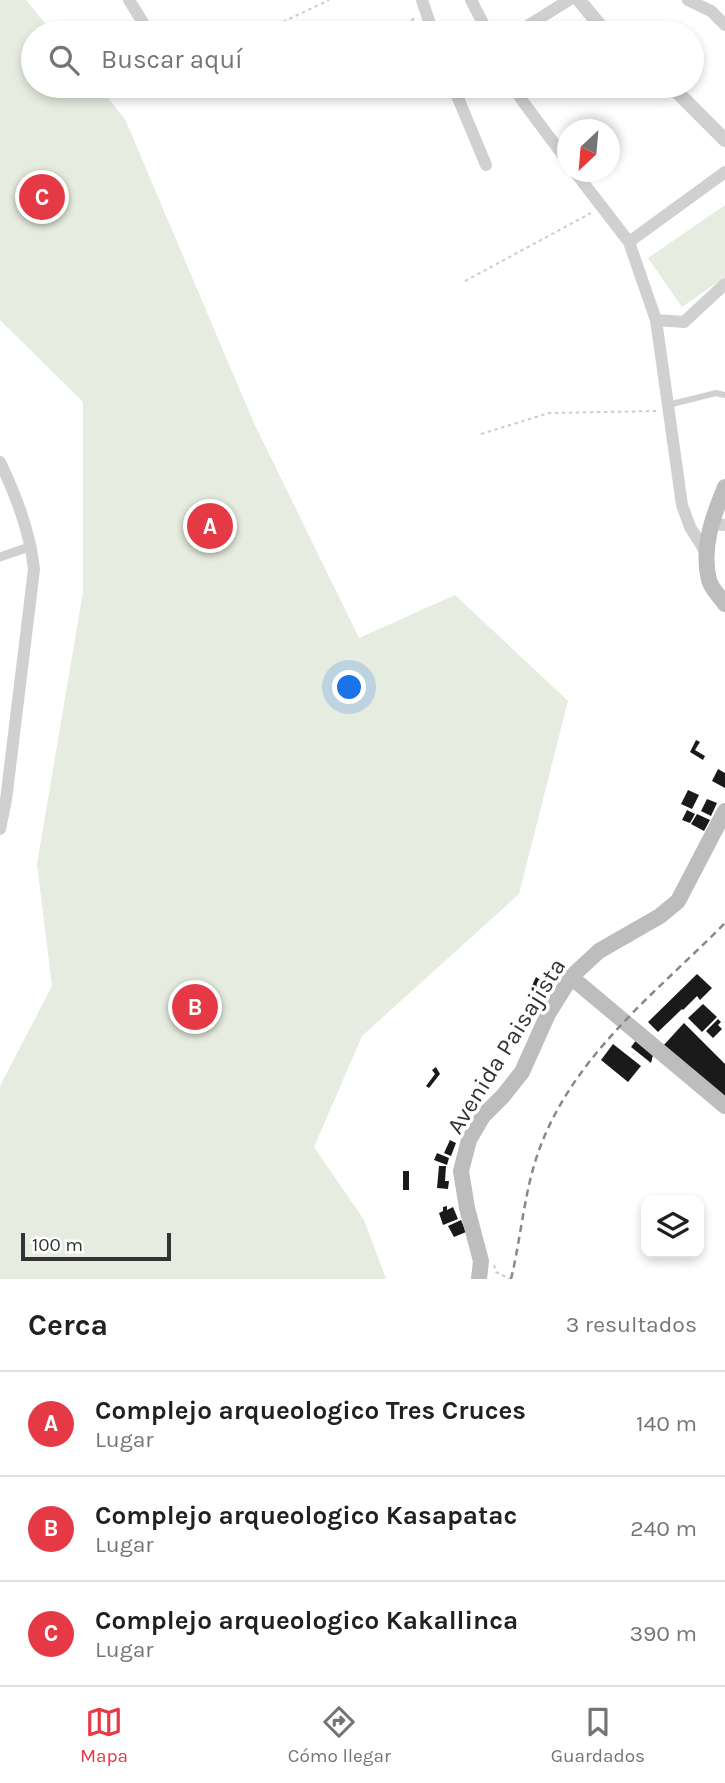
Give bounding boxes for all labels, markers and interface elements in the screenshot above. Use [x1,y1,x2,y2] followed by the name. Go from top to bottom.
[21,21,704,98] search box
[45,41,83,79] icon: search
[101,44,243,75] text: Buscar aquí
[557,119,620,182] north arrow
[19,171,65,223] pin: C
[187,500,233,552] pin: A
[332,670,366,704] your location
[441,953,571,1139] street label: Avenida Paisajista
[172,981,218,1033] pin: B
[641,1195,704,1258] map controls
[641,1195,704,1258] button: layers
[21,1230,172,1262] scale bar
[32,1234,83,1256] text: 100 m
[28,1307,108,1343] text: Cerca
[566,1311,697,1338] text: 3 resultados
[95,1395,526,1426] text: Complejo arqueologico Tres Cruces
[44,1410,58,1437] text: A
[636,1410,697,1437] text: 140 m
[95,1426,154,1453] text: Lugar
[95,1500,517,1531] text: Complejo arqueologico Kasapatac
[44,1515,58,1542] text: B
[630,1515,697,1542] text: 240 m
[95,1531,154,1558] text: Lugar
[95,1605,518,1636] text: Complejo arqueologico Kakallinca
[44,1620,58,1647] text: C
[629,1620,697,1647] text: 390 m
[95,1636,154,1663] text: Lugar
[80,1703,128,1767] tab: Mapa
[288,1703,391,1767] tab: Cómo llegar
[551,1703,645,1767] tab: Guardados

